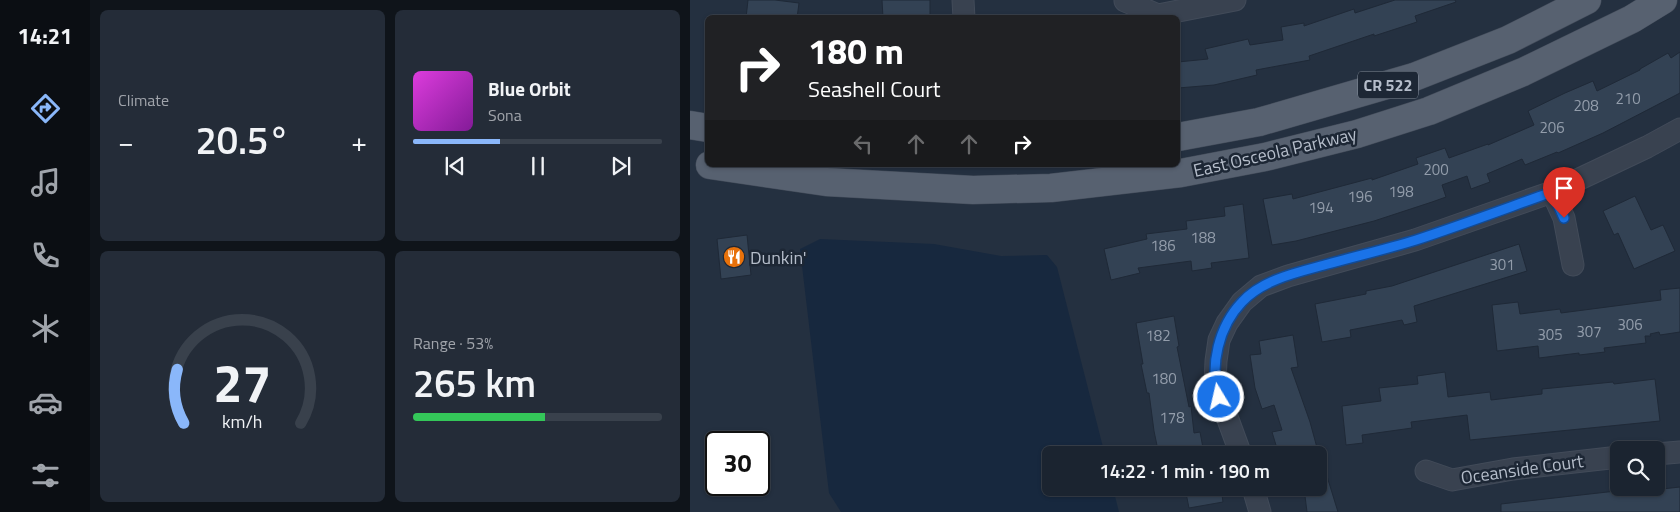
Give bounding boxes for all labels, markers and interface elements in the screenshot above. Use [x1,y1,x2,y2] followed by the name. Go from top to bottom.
[18,19,72,53] text: 14:21
[808,24,904,78] text: 180 m
[725,35,790,100] icon: right
[808,72,941,106] text: Seashell Court
[1358,72,1418,98] road number: CR 522
[488,74,571,103] text: Blue Orbit
[1615,87,1641,110] house number: 210
[118,88,169,112] text: Climate
[28,91,63,126] icon: directions
[1573,94,1599,117] house number: 208
[488,103,522,127] text: Sona
[195,111,290,169] text: 20.5°
[1539,116,1565,139] house number: 206
[118,120,134,163] text: −
[351,120,367,163] text: +
[1191,120,1360,184] street label: East Osceola Parkway
[849,130,877,158] icon: left
[902,130,930,158] icon: ahead
[955,130,983,158] icon: ahead
[1008,130,1036,158] icon: right
[441,152,469,180] icon: previous
[524,152,552,180] icon: pause
[607,152,635,180] icon: next
[1423,158,1449,181] house number: 200
[28,165,63,200] icon: music
[1543,167,1585,218] pin
[1550,174,1578,202] icon: arrive
[1388,180,1414,203] house number: 198
[1347,185,1373,208] house number: 196
[1308,196,1334,219] house number: 194
[1190,226,1216,249] house number: 188
[1150,234,1176,257] house number: 186
[28,238,63,273] icon: phone
[750,244,807,271] place label: Dunkin'
[722,245,746,269] restaurant icon: Dunkin'
[1489,253,1515,276] house number: 301
[28,311,63,346] icon: climate
[1617,313,1643,336] house number: 306
[1576,320,1602,343] house number: 307
[1537,323,1563,346] house number: 305
[1145,324,1171,347] house number: 182
[413,331,493,355] text: Range · 53%
[213,343,272,422] text: 27
[413,354,536,412] text: 265 km
[1151,367,1177,390] house number: 180
[1192,370,1244,422] position arrow
[28,385,63,420] icon: car
[1159,406,1185,429] house number: 178
[222,408,263,435] text: km/h
[705,431,770,496] speed limit sign: 30
[1610,441,1665,496] map controls
[1610,441,1665,496] button: search
[1459,447,1586,491] street label: Oceanside Court
[1099,456,1270,485] text: 14:22 · 1 min · 190 m
[28,458,63,493] icon: filters

